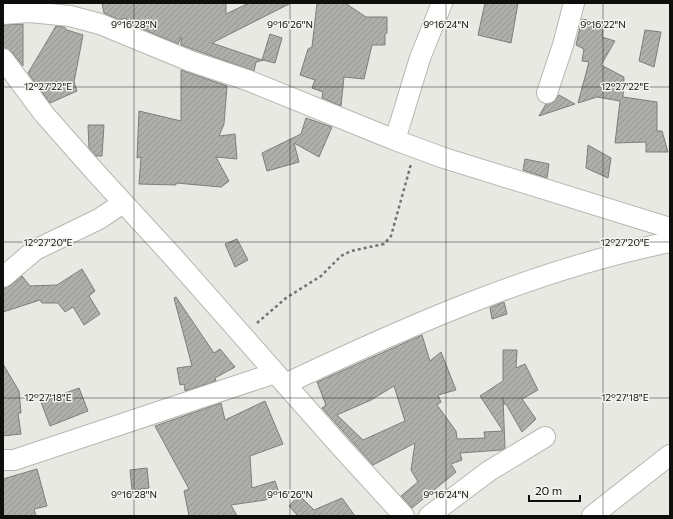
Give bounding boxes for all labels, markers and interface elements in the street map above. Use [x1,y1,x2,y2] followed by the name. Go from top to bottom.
[111,18,157,30] text: 9°16'28"N
[267,18,313,30] text: 9°16'26"N
[423,18,469,30] text: 9°16'24"N
[580,18,626,30] text: 9°16'22"N
[24,80,72,92] text: 12°27'22"E
[601,80,649,92] text: 12°27'22"E
[23,236,73,248] text: 12°27'20"E
[600,236,650,248] text: 12°27'20"E
[24,391,72,403] text: 12°27'18"E
[601,391,649,403] text: 12°27'18"E
[529,477,580,503] scale bar
[535,483,562,497] text: 20 m
[111,488,157,500] text: 9°16'28"N
[267,488,313,500] text: 9°16'26"N
[423,488,469,500] text: 9°16'24"N

